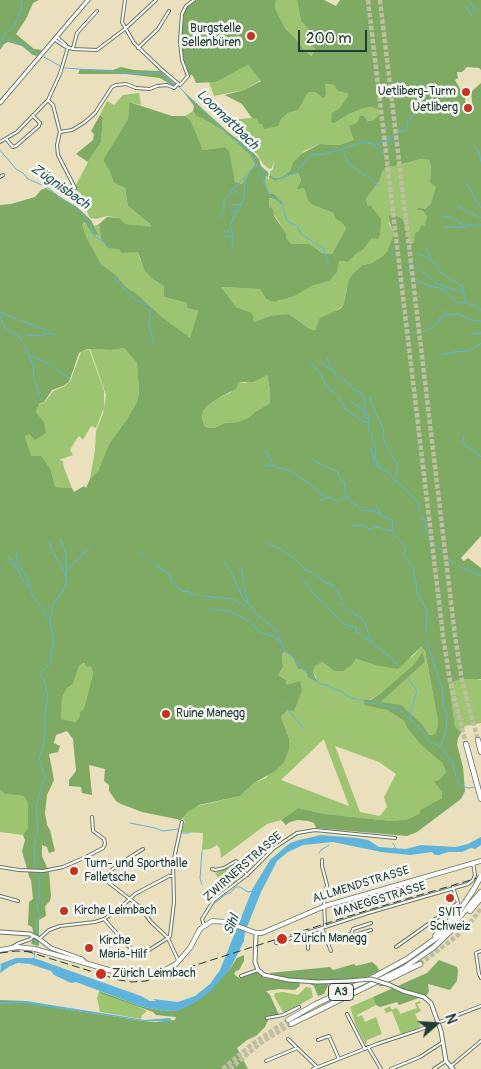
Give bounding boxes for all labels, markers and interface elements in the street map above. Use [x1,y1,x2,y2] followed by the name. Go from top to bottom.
[301,20,370,52] scale bar
[181,22,241,50] place label: Burgstelle Sellenbüren
[306,29,351,48] text: 200 m
[245,30,257,42] marker: Burgstelle Sellenbüren
[378,85,456,99] place label: Uetliberg-Turm
[193,86,261,154] water label: Loomattbach
[460,86,472,98] marker: Uetliberg-Turm
[412,101,458,115] place label: Uetliberg
[462,102,474,114] marker: Uetliberg
[28,161,92,213] water label: Zügnisbach
[176,707,245,721] place label: Ruine Manegg
[160,708,172,720] marker: Ruine Manegg
[201,829,285,905] street label: ZWIRNERSTRASSE
[84,857,187,885] place label: Turn- und Sporthalle Falletsche
[311,863,411,907] street label: ALLMENDSTRASSE
[68,865,80,877] marker: Turn- und Sporthalle Falletsche
[332,879,428,921] street label: MANEGGSTRASSE
[444,892,456,904] marker: SVIT Schweiz
[74,904,156,918] place label: Kirche Leimbach
[58,905,70,917] marker: Kirche Leimbach
[429,906,471,934] place label: SVIT Schweiz
[220,912,244,938] water label: Sihl
[275,932,289,946] marker: Zürich Manegg
[293,932,367,946] place label: Zürich Manegg
[99,934,148,962] place label: Kirche Maria-Hilf
[83,942,95,954] marker: Kirche Maria-Hilf
[94,967,108,981] marker: Zürich Leimbach
[112,967,196,981] place label: Zürich Leimbach
[328,984,354,1000] road number: A3
[411,999,461,1049] north arrow
[441,1012,460,1026] text: N

